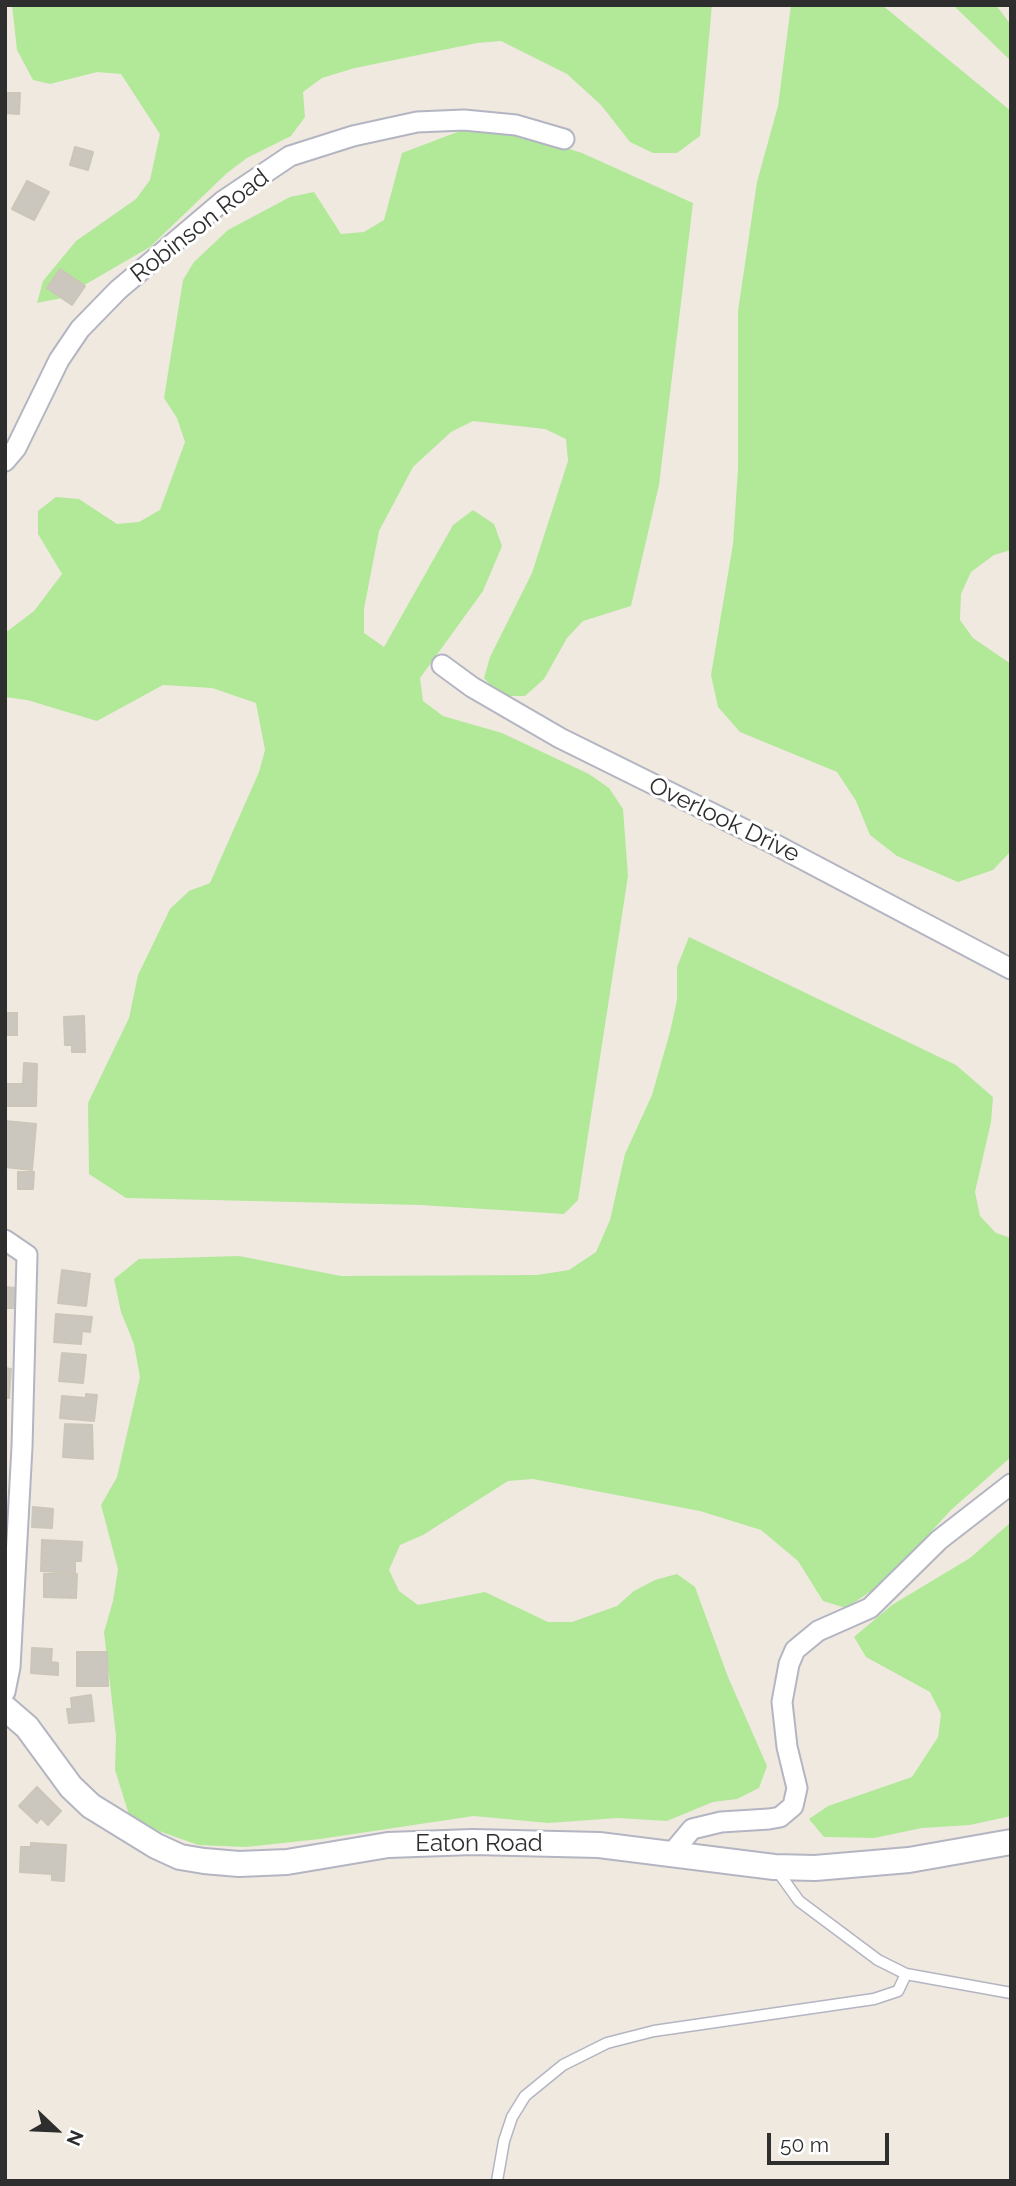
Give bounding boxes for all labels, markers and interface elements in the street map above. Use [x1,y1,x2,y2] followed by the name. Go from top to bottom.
[125,163,275,289] street label: Robinson Road
[644,771,804,869] street label: Overlook Drive
[415,1830,543,1858] street label: Eaton Road
[21,2095,91,2165] north arrow
[771,2120,894,2164] scale bar
[62,2127,88,2149] text: N
[780,2132,829,2157] text: 50 m

